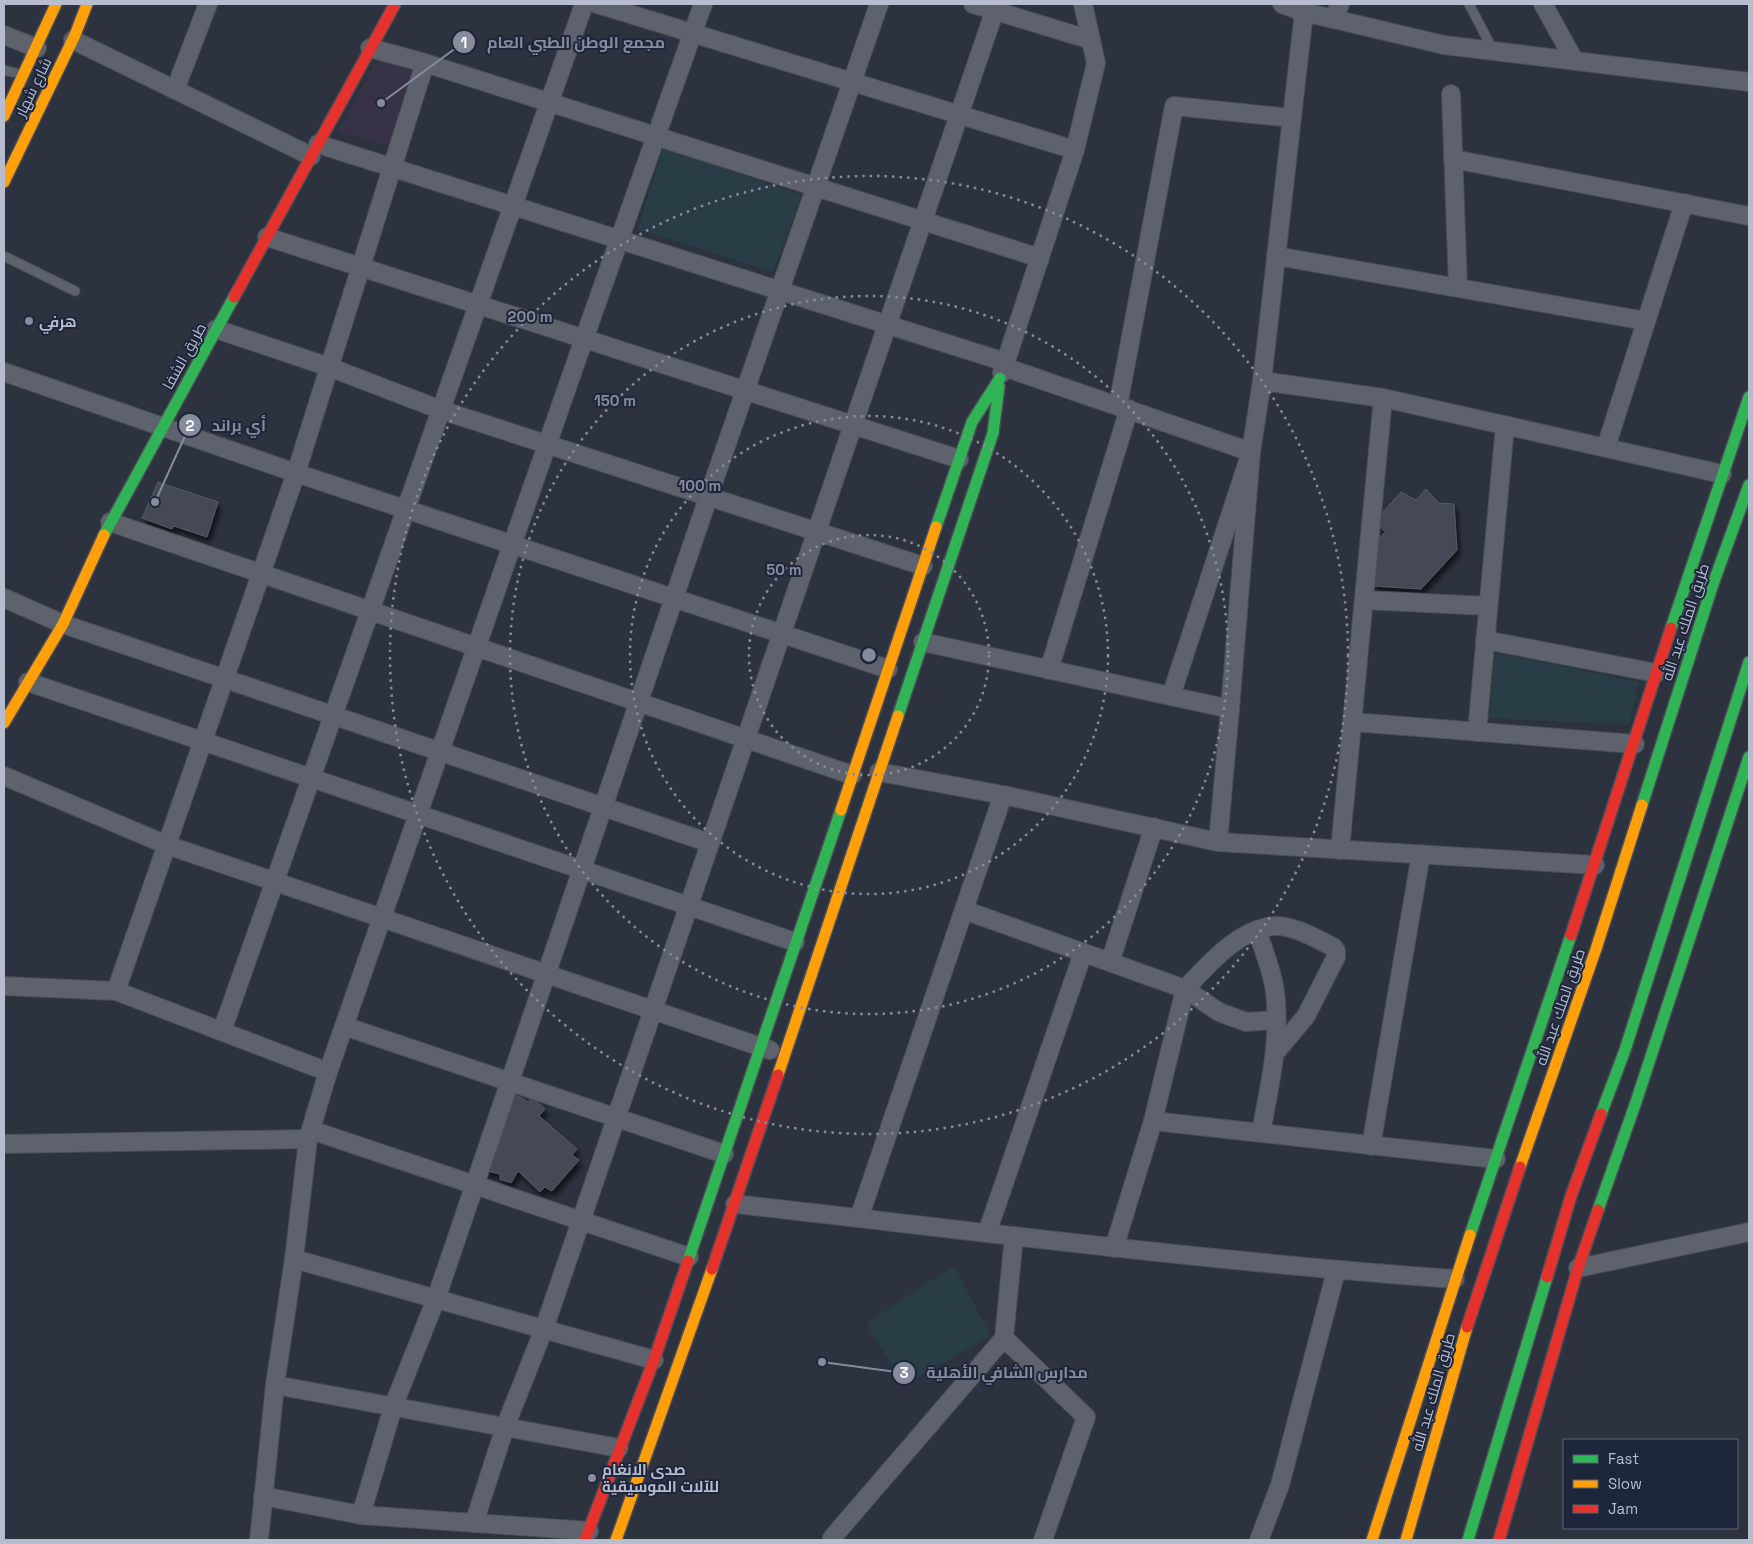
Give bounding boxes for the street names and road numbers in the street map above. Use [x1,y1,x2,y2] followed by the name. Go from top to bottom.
[10,54,57,122] street label: شارع شهار
[158,319,211,393] street label: طريق الشفا
[1657,561,1714,683] street label: طريق الملك عبد الله
[1531,946,1590,1068] street label: طريق الملك عبد الله
[1407,1331,1460,1454] street label: طريق الملك عبد الله

